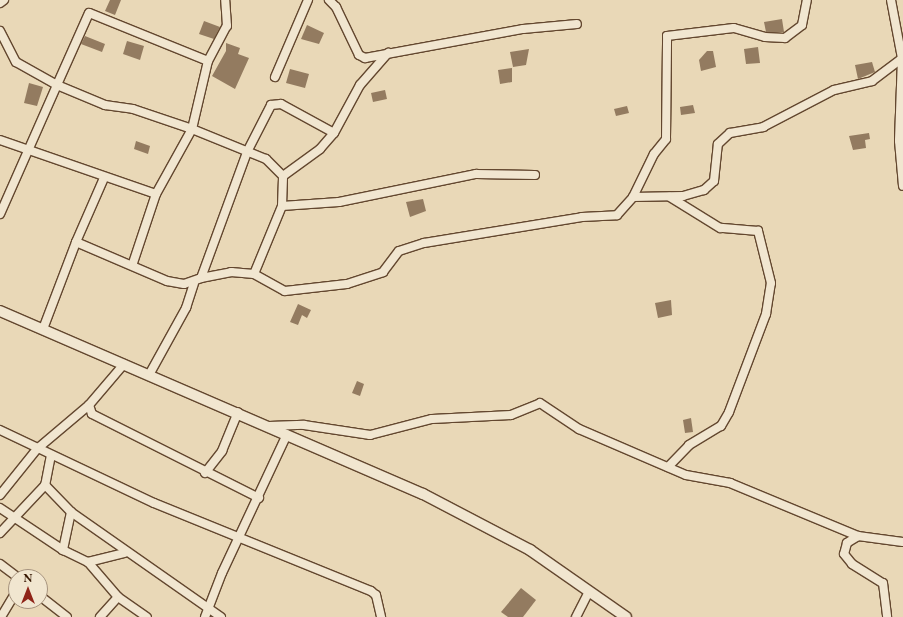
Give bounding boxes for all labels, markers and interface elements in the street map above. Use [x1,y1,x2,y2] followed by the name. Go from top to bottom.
[8,569,48,609] north arrow
[24,571,32,585] text: N

